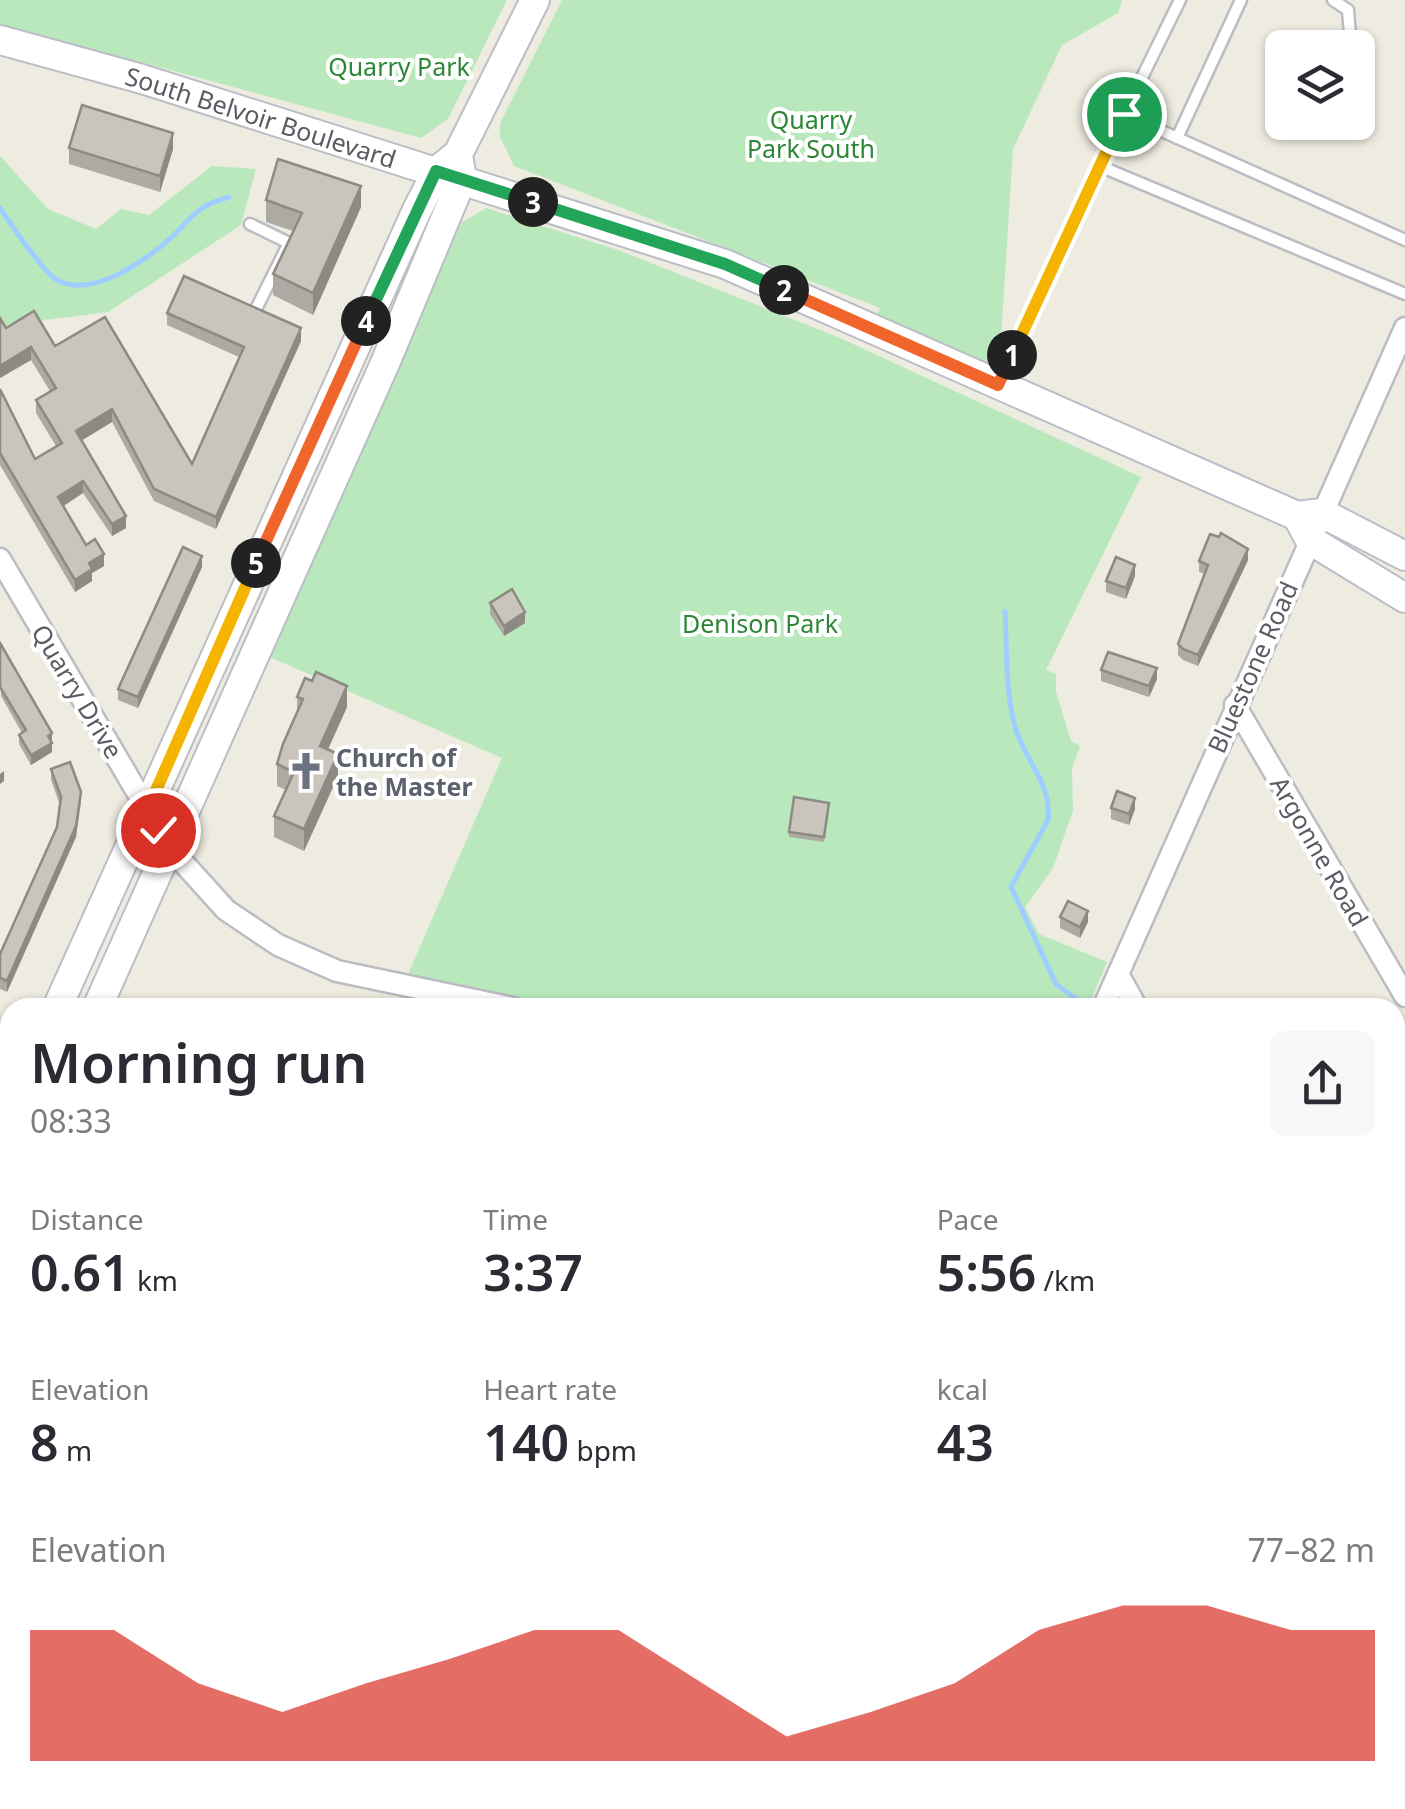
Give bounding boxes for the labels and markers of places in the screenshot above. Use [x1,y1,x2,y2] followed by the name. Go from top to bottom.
[1082,72,1167,157] pin
[508,177,558,227] pin: 3
[759,265,809,315] pin: 2
[341,296,391,346] pin: 4
[987,330,1037,380] pin: 1
[231,538,281,588] pin: 5
[336,740,473,803] place label: Church of the Master
[285,750,327,792] church icon: Church of the Master
[116,788,201,873] pin

